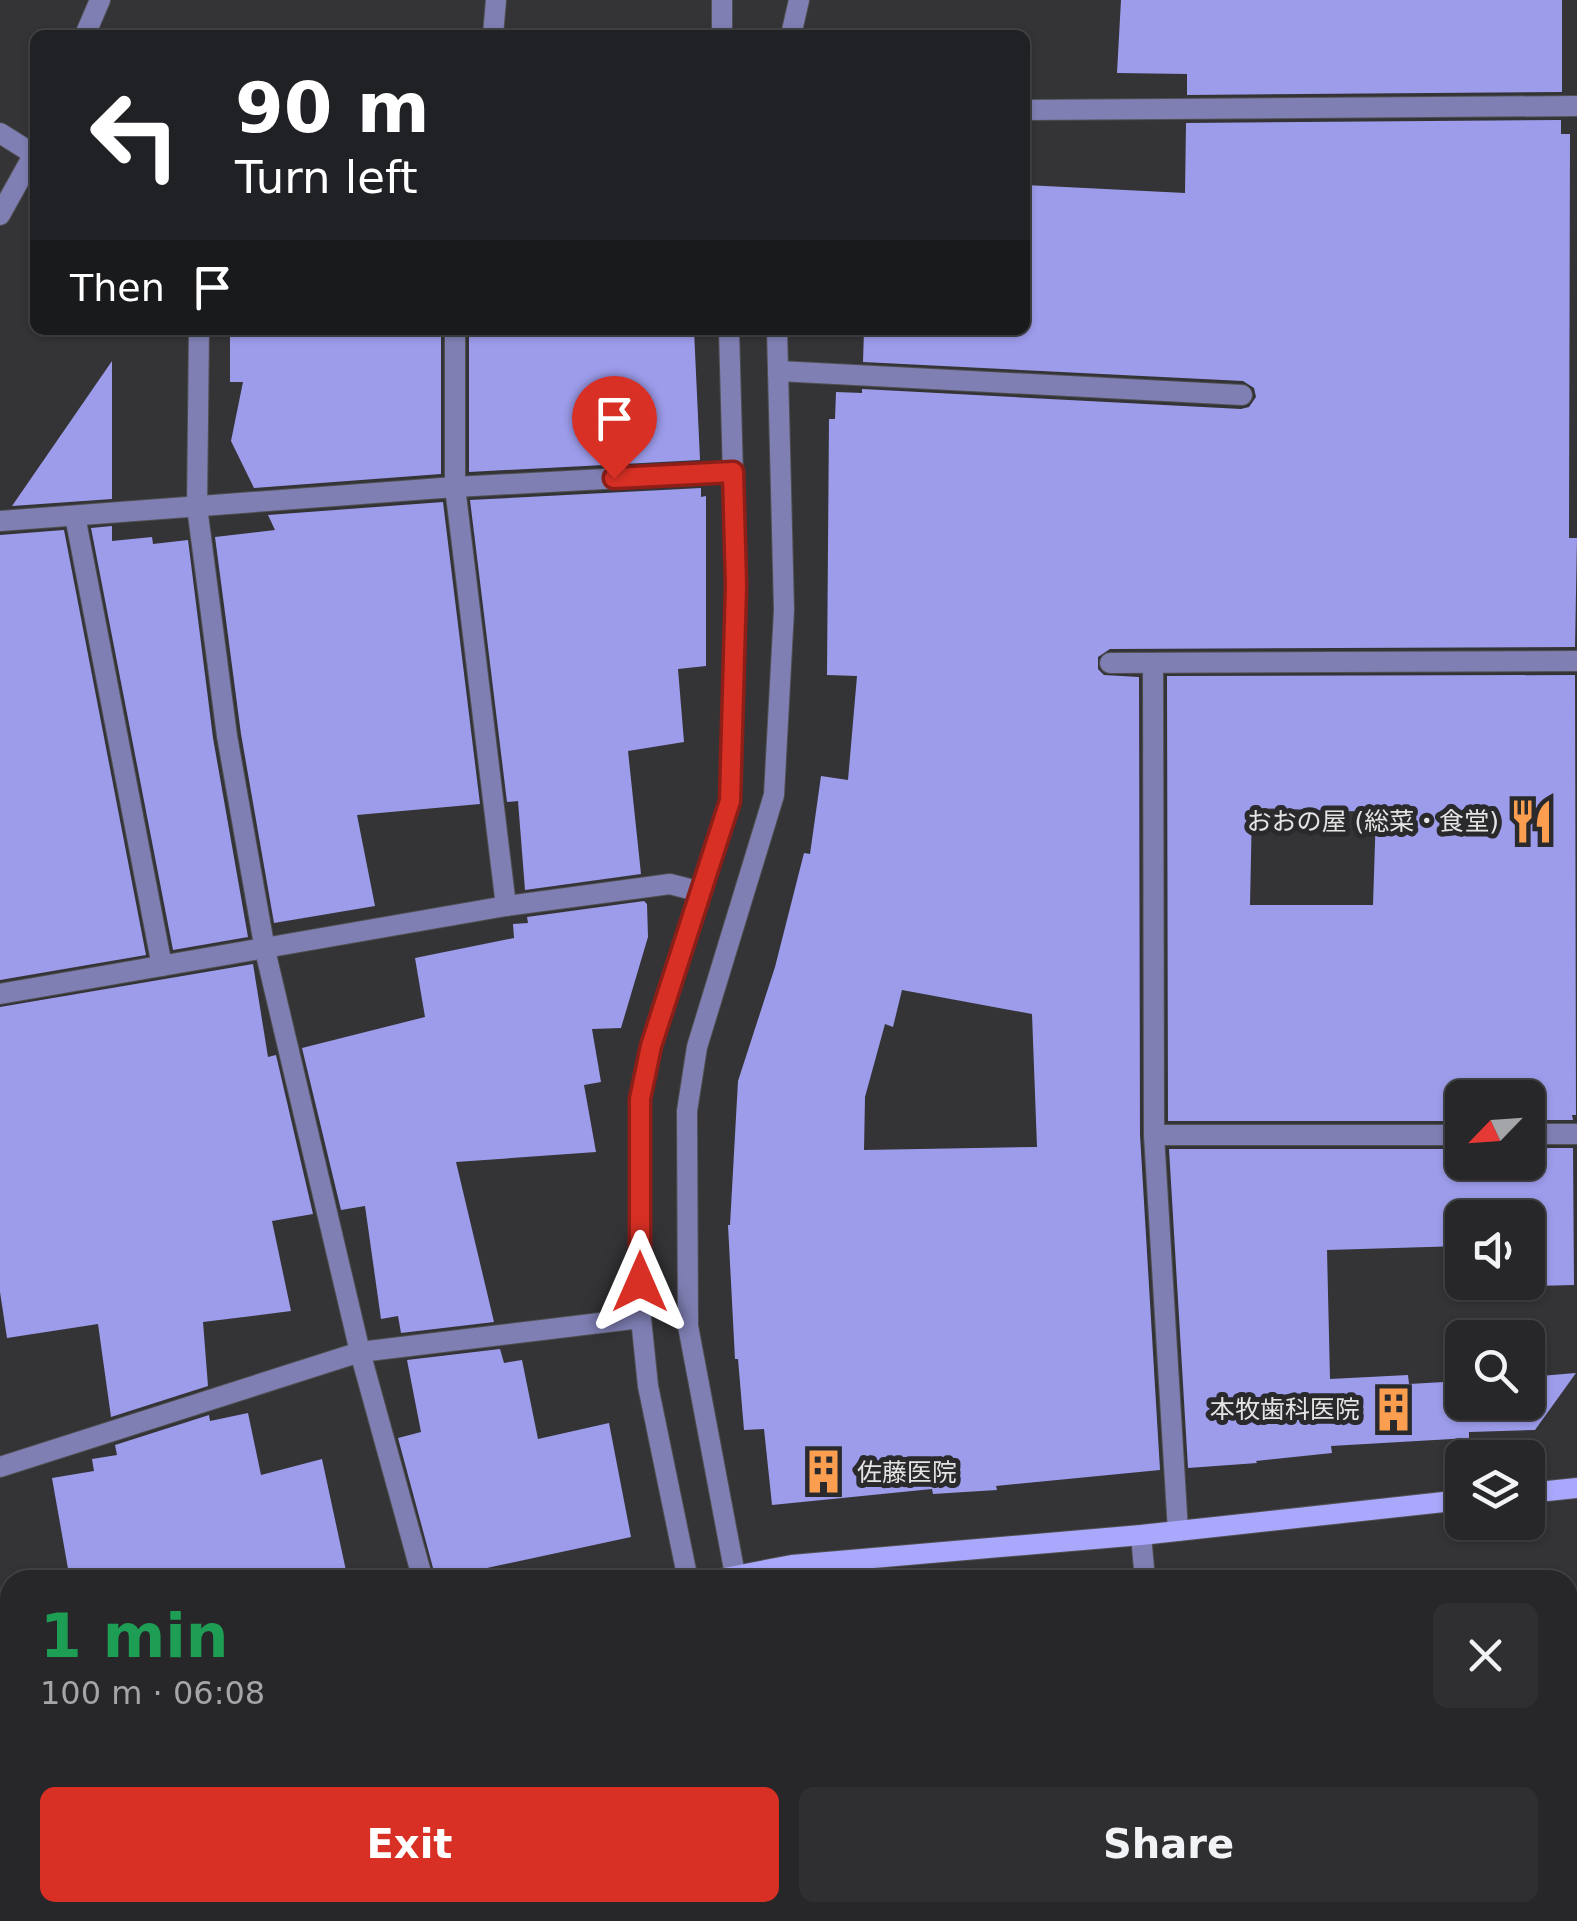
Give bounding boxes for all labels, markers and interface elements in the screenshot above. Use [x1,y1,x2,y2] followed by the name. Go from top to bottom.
[235,67,430,149] text: 90 m
[70,70,200,200] icon: left
[235,151,418,204] text: Turn left
[185,260,240,315] icon: arrive
[70,266,165,310] text: Then
[572,376,657,479] pin
[587,391,642,446] icon: arrive
[1508,797,1556,845] restaurant icon: おおの屋 (総菜・食堂)
[1247,807,1499,836] place label: おおの屋 (総菜・食堂)
[1445,1080,1545,1180] north arrow
[1445,1080,1545,1540] map controls
[1445,1200,1545,1300] button: sound
[588,1230,692,1334] position arrow
[1445,1320,1545,1420] button: search
[1369,1385,1417,1433] building icon: 本牧歯科医院
[1210,1395,1360,1424] place label: 本牧歯科医院
[1445,1440,1545,1540] button: layers
[800,1448,848,1496] building icon: 佐藤医院
[857,1458,957,1487] place label: 佐藤医院
[40,1601,228,1671] text: 1 min
[1433,1603,1538,1708] button: close
[40,1674,265,1712] text: 100 m · 06:08
[40,1787,779,1902] button: Exit
[799,1787,1538,1902] button: Share

